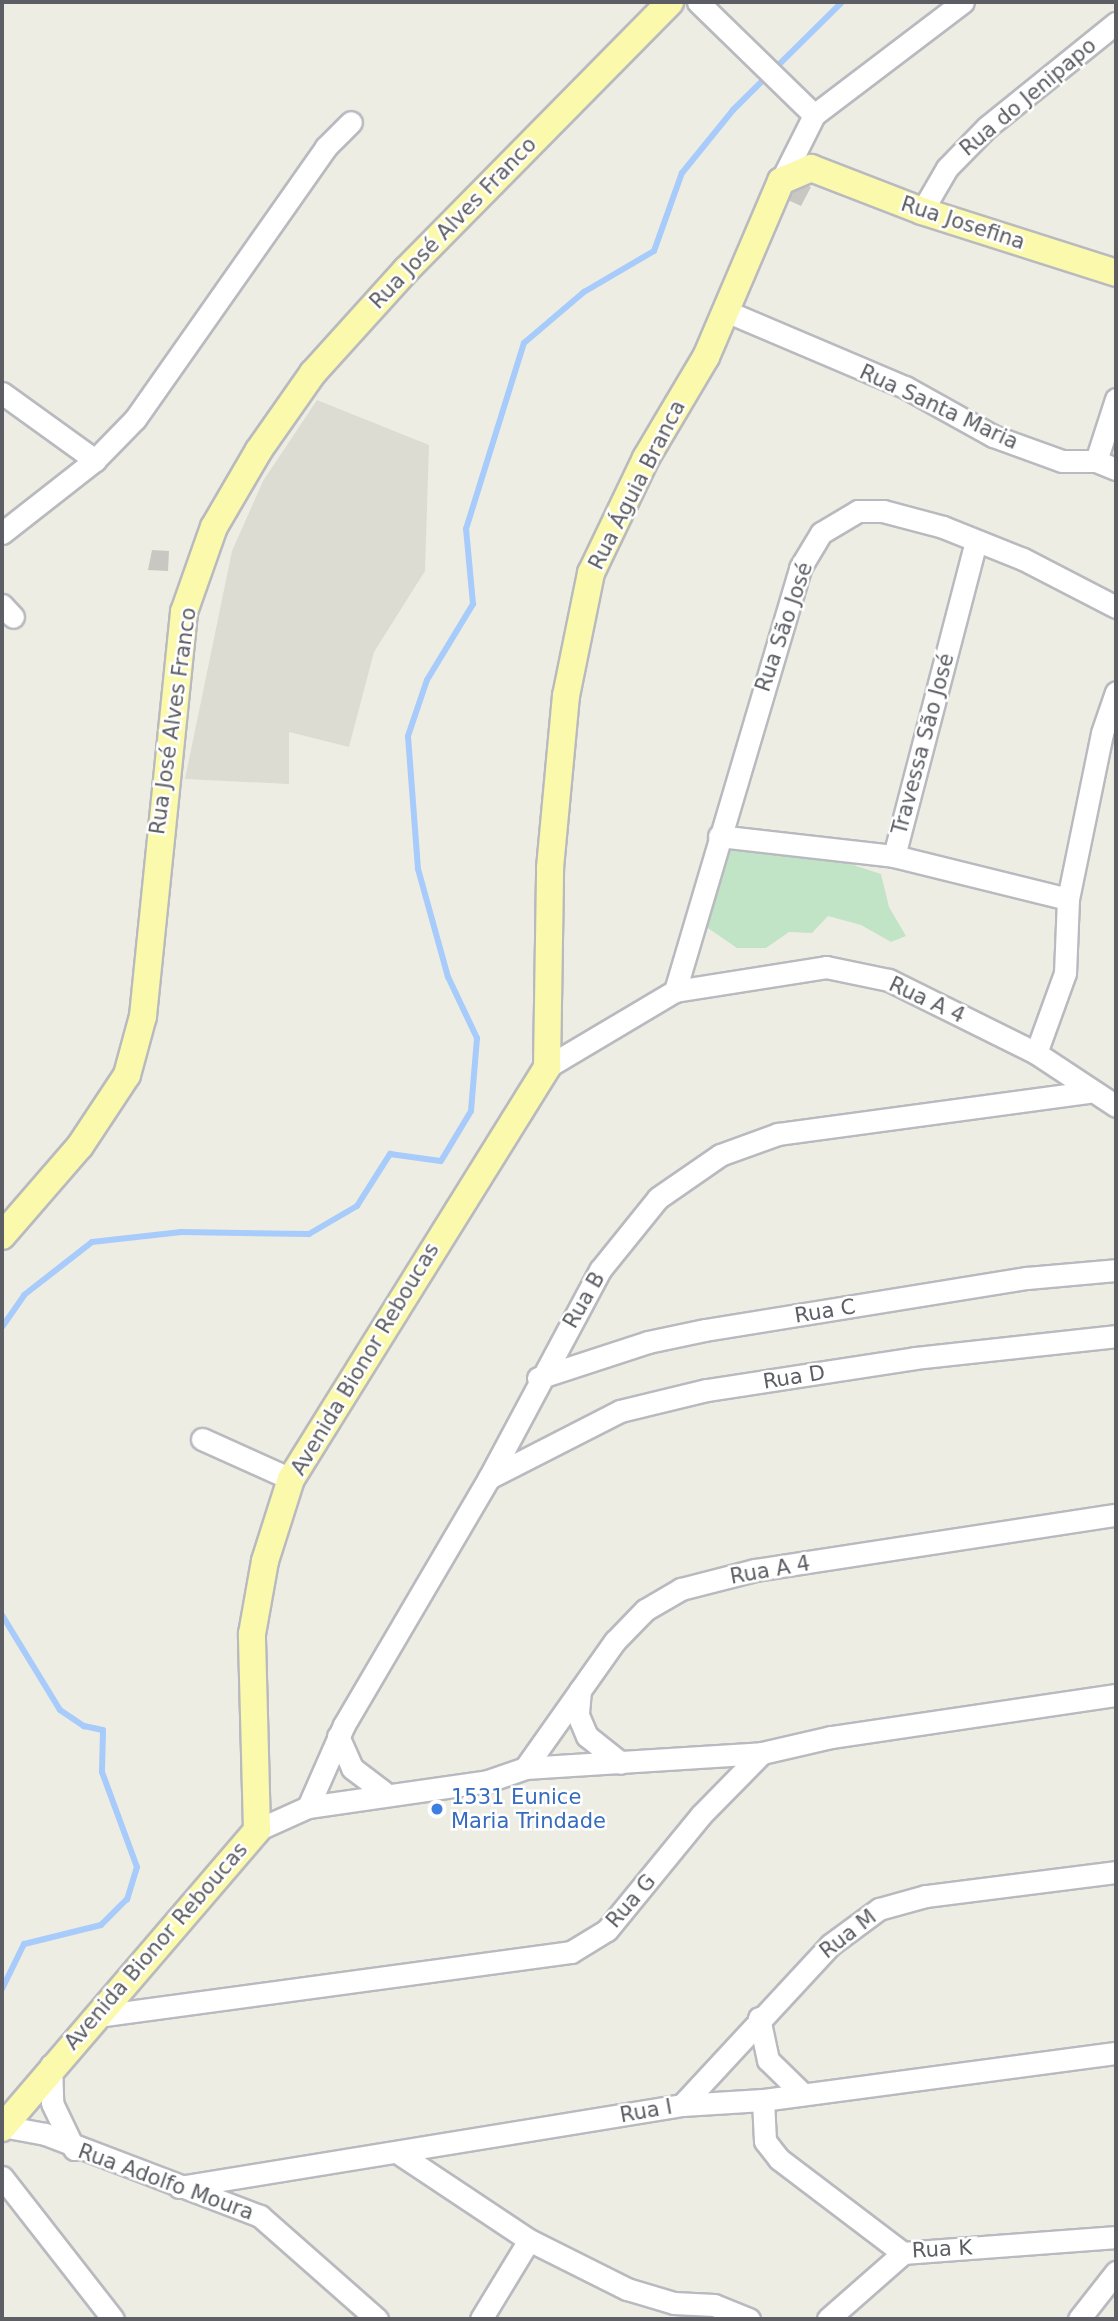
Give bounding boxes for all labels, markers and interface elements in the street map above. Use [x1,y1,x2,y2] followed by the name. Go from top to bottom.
[955,33,1101,161] street label: Rua do Jenipapo
[364,132,542,314] street label: Rua José Alves Franco
[898,191,1028,255] street label: Rua Josefina
[856,359,1022,455] street label: Rua Santa Maria
[583,396,691,574] street label: Rua Águia Branca
[750,559,818,695] street label: Rua São José
[145,606,201,836] street label: Rua José Alves Franco
[887,651,959,837] street label: Travessa São José
[885,971,969,1029] street label: Rua A 4
[286,1238,444,1480] street label: Avenida Bionor Reboucas
[558,1267,610,1333] street label: Rua B
[793,1294,857,1328] street label: Rua C
[761,1360,827,1394] street label: Rua D
[728,1551,812,1589] street label: Rua A 4
[451,1784,606,1834] place label: 1531 Eunice Maria Trindade
[429,1801,445,1817] marker: 1531 Eunice Maria Trindade
[59,1837,253,2055] street label: Avenida Bionor Reboucas
[601,1869,661,1933] street label: Rua G
[815,1904,881,1964] street label: Rua M
[618,2094,674,2128] street label: Rua I
[75,2138,257,2226] street label: Rua Adolfo Moura
[911,2235,973,2263] street label: Rua K

